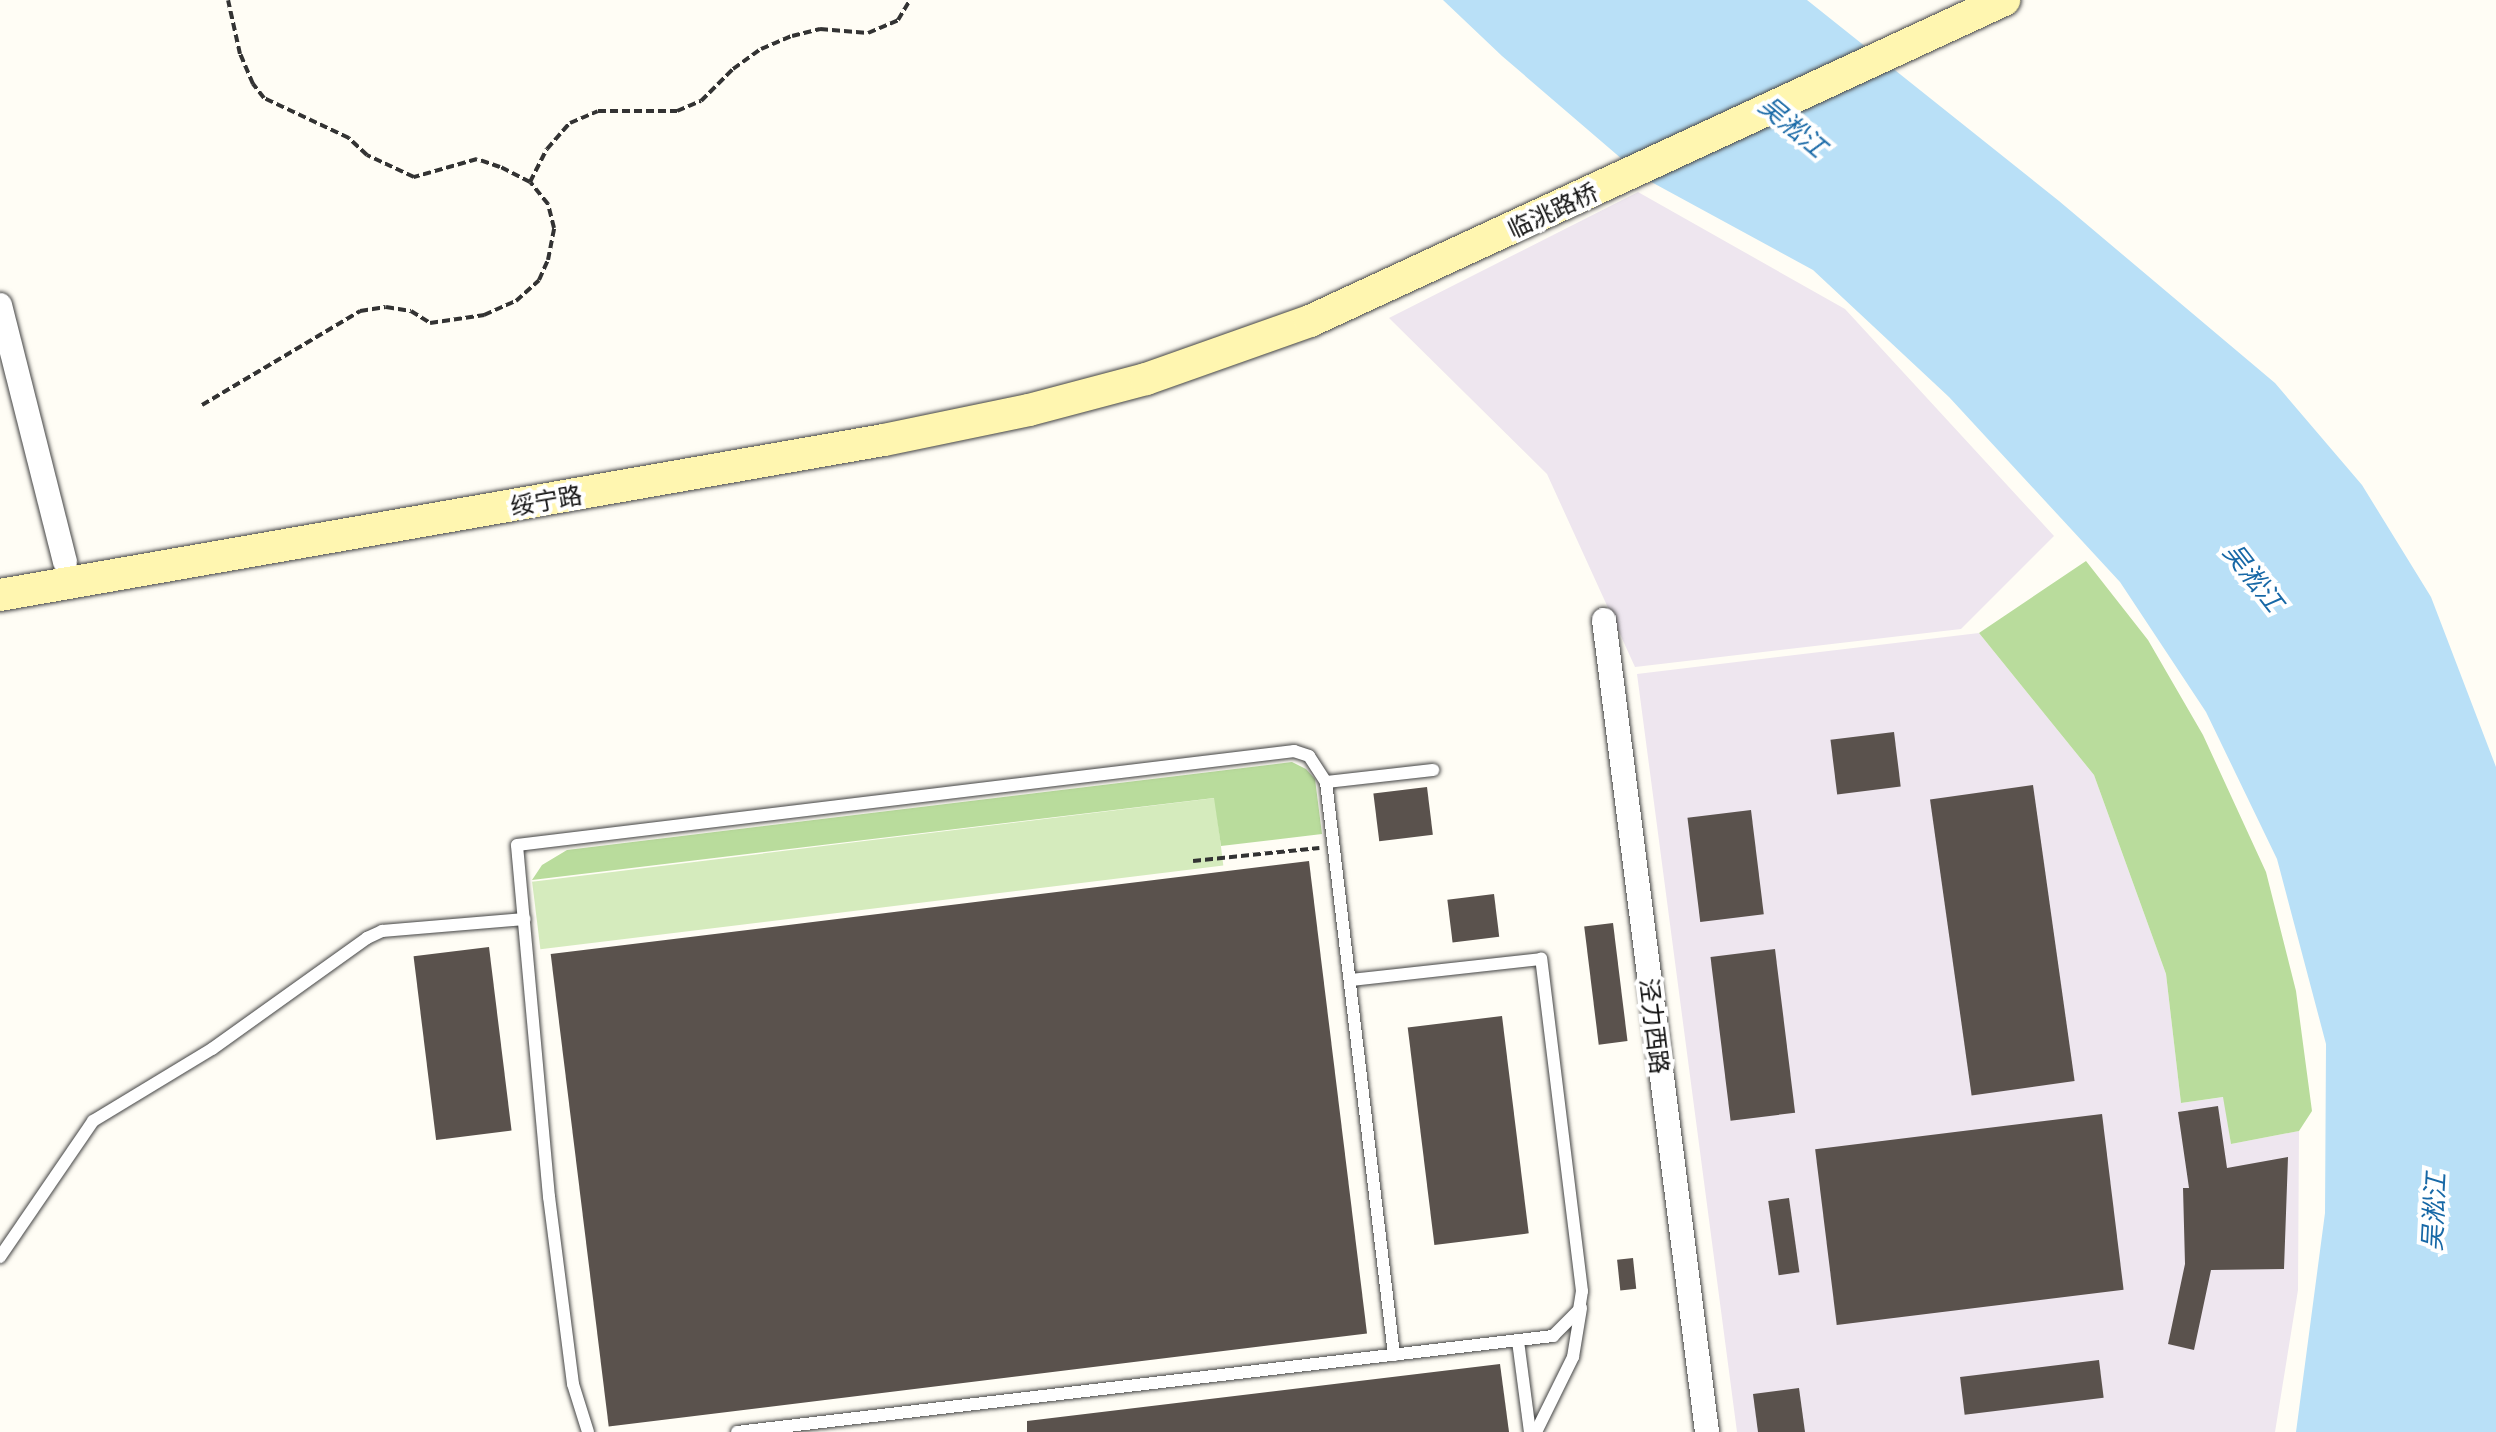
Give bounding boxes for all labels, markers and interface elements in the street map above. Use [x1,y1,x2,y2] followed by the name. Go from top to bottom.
[1754,88,1834,162] water label: 吴淞江
[1502,176,1602,242] street label: 临洮路桥
[508,479,584,519] street label: 绥宁路
[2219,536,2291,616] water label: 吴淞江
[1636,977,1676,1075] street label: 泾力西路
[2414,1172,2450,1252] water label: 吴淞江

